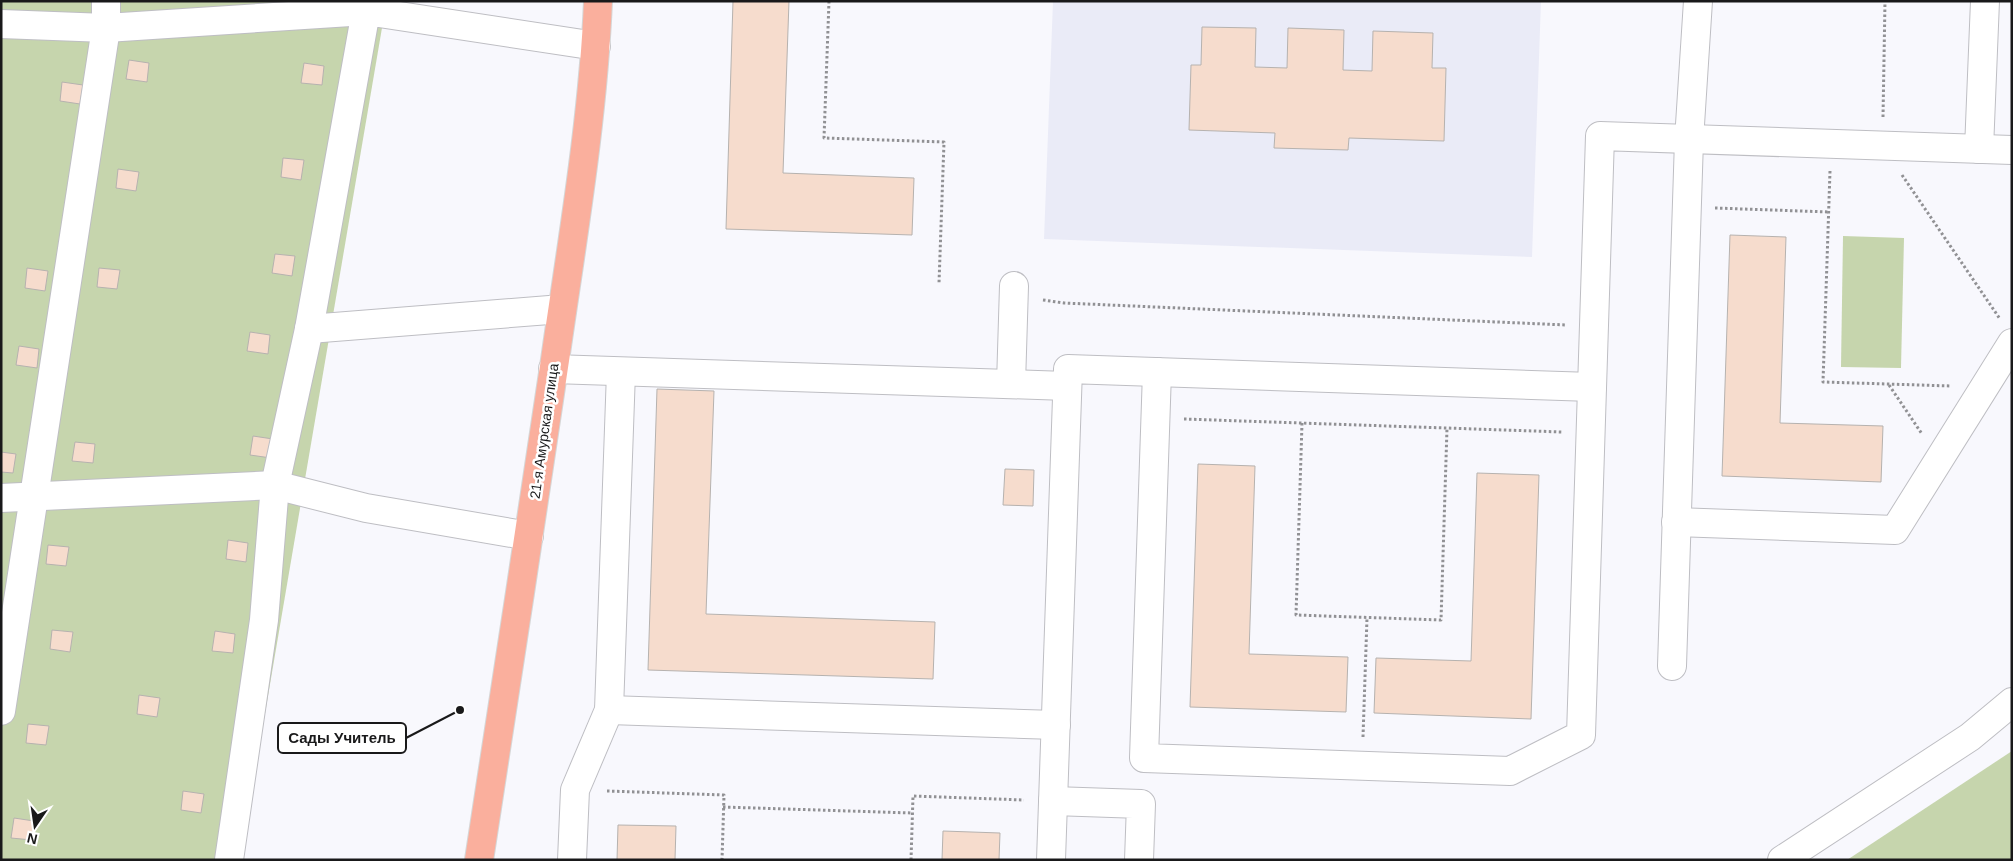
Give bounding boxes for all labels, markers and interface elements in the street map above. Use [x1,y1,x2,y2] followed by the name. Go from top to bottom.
[527,362,561,500] street label: 21-я Амурская улица
[278,723,406,753] callout: Сады Учитель
[288,729,396,746] text: Сады Учитель
[10,801,60,851] north arrow
[25,830,39,848] text: N

